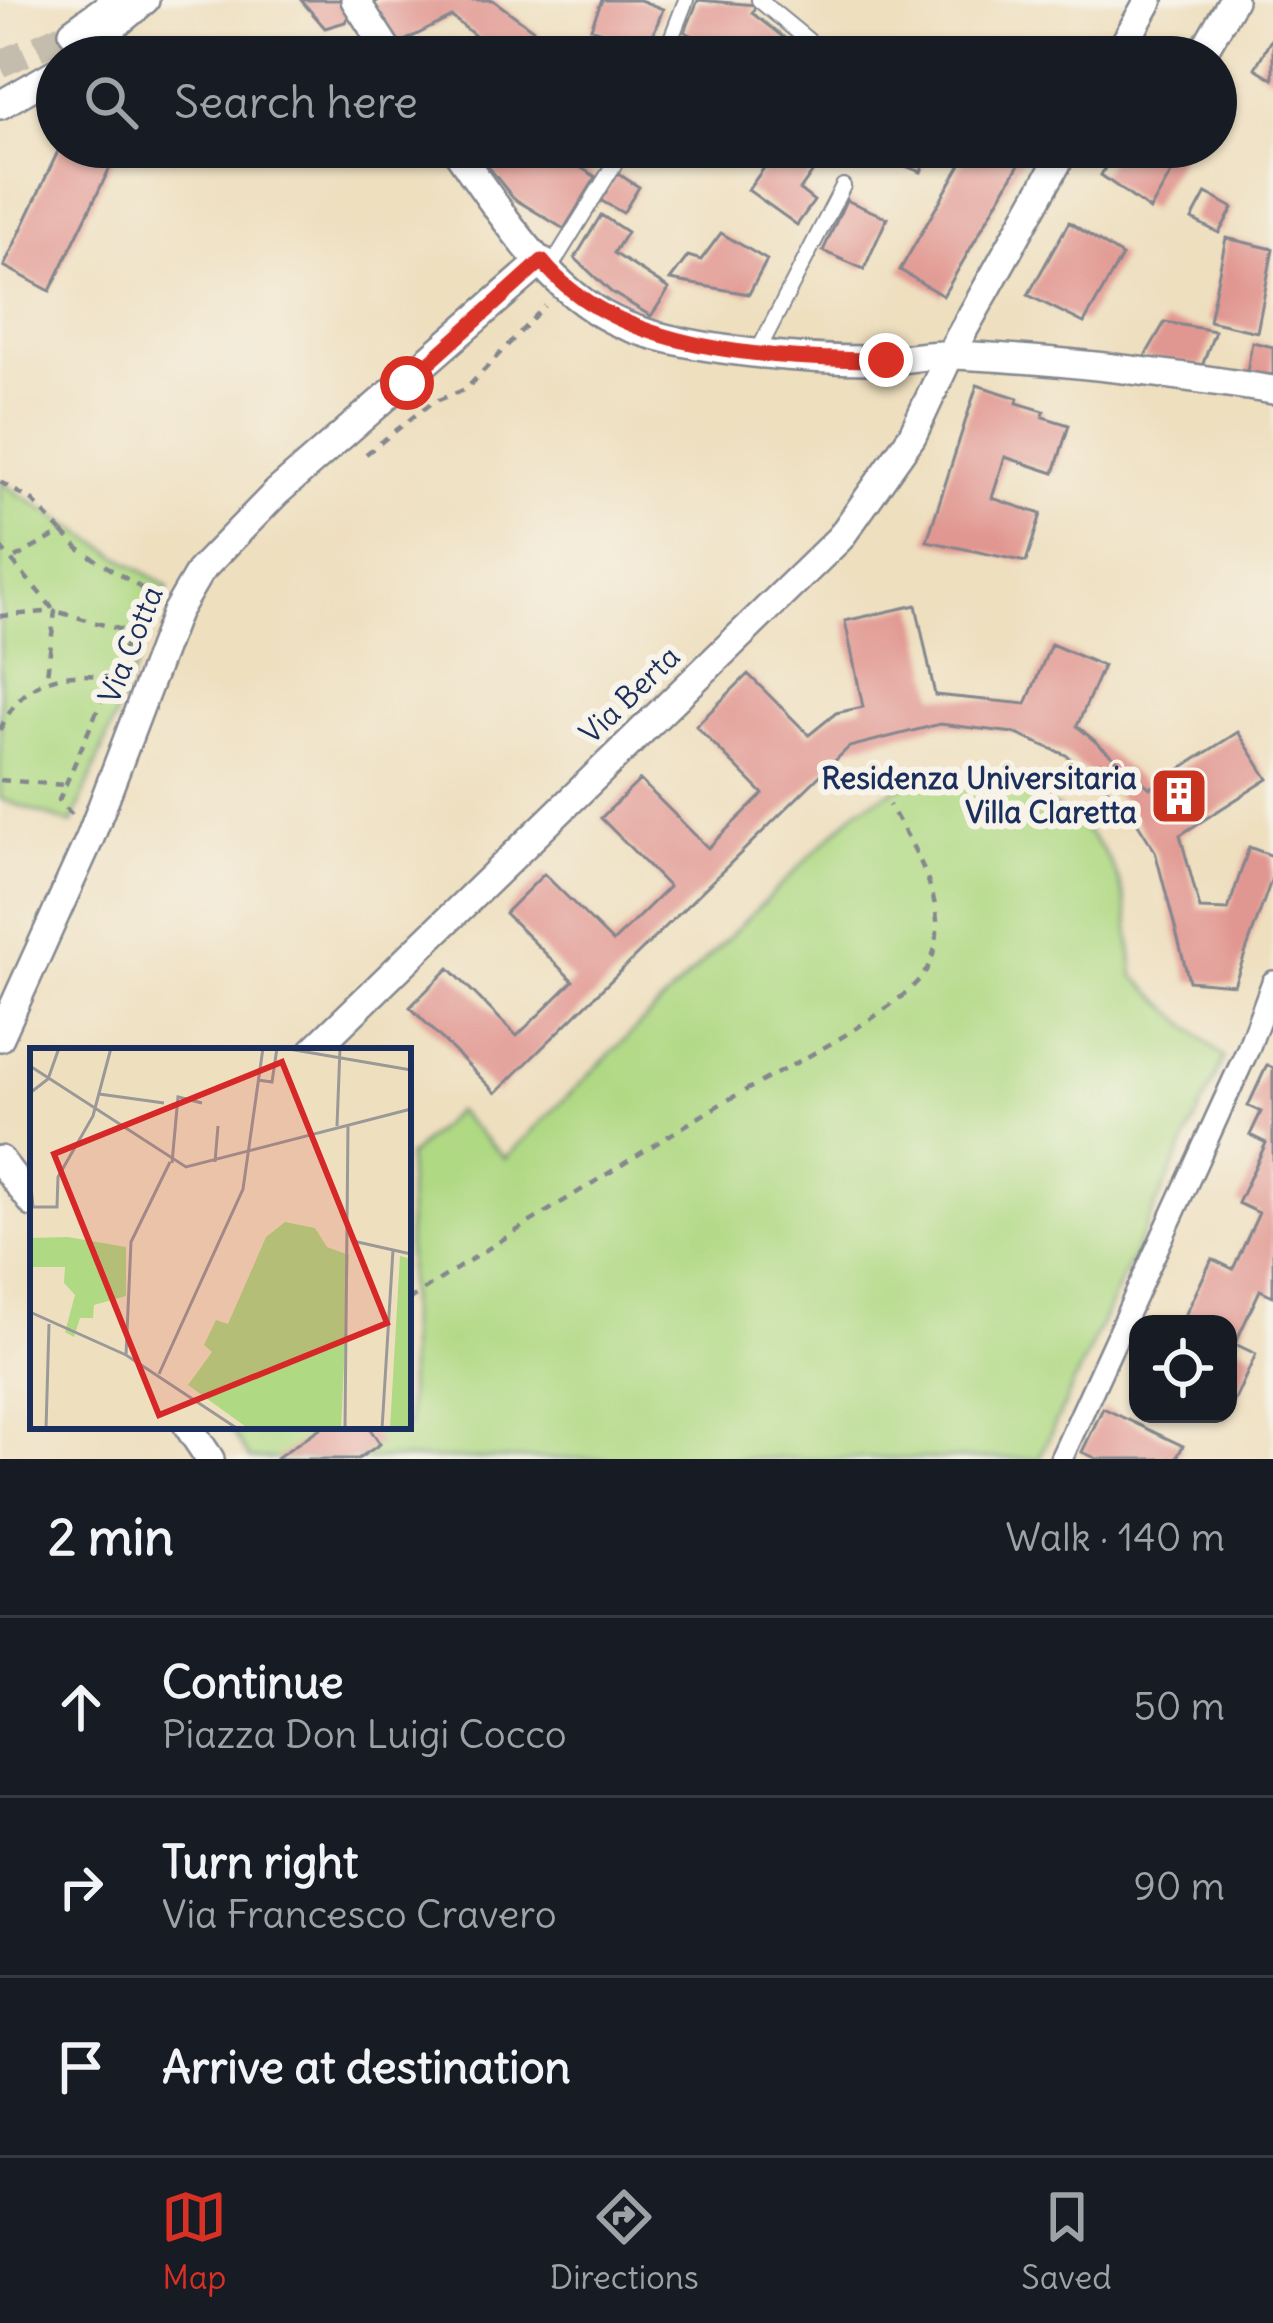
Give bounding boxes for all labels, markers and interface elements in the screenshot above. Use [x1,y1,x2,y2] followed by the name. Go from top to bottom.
[36,36,1237,168] search box
[78,69,144,135] icon: search
[174,74,418,130] text: Search here
[859,333,913,387] route end
[380,356,434,410] route start
[89,580,171,709] street label: Via Cotta
[571,637,687,751] street label: Via Berta
[822,759,1137,831] place label: Residenza Universitaria Villa Claretta
[1148,765,1210,827] building icon: Residenza Universitaria Villa Claretta
[30,1048,411,1429] inset map
[1129,1315,1237,1423] map controls
[1129,1315,1237,1423] button: locate
[48,1505,174,1569] text: 2 min
[1006,1513,1225,1562] text: Walk · 140 m
[162,1654,344,1710] text: Continue
[48,1674,114,1740] icon: ahead
[1133,1682,1225,1731] text: 50 m
[162,1710,567,1759] text: Piazza Don Luigi Cocco
[162,1834,358,1890] text: Turn right
[48,1854,114,1920] icon: right
[1133,1862,1225,1911] text: 90 m
[162,1890,557,1939] text: Via Francesco Cravero
[48,2034,114,2100] icon: arrive
[162,2039,571,2095] text: Arrive at destination
[161,2184,227,2298] tab: Map
[550,2184,699,2298] tab: Directions
[1021,2184,1112,2298] tab: Saved

